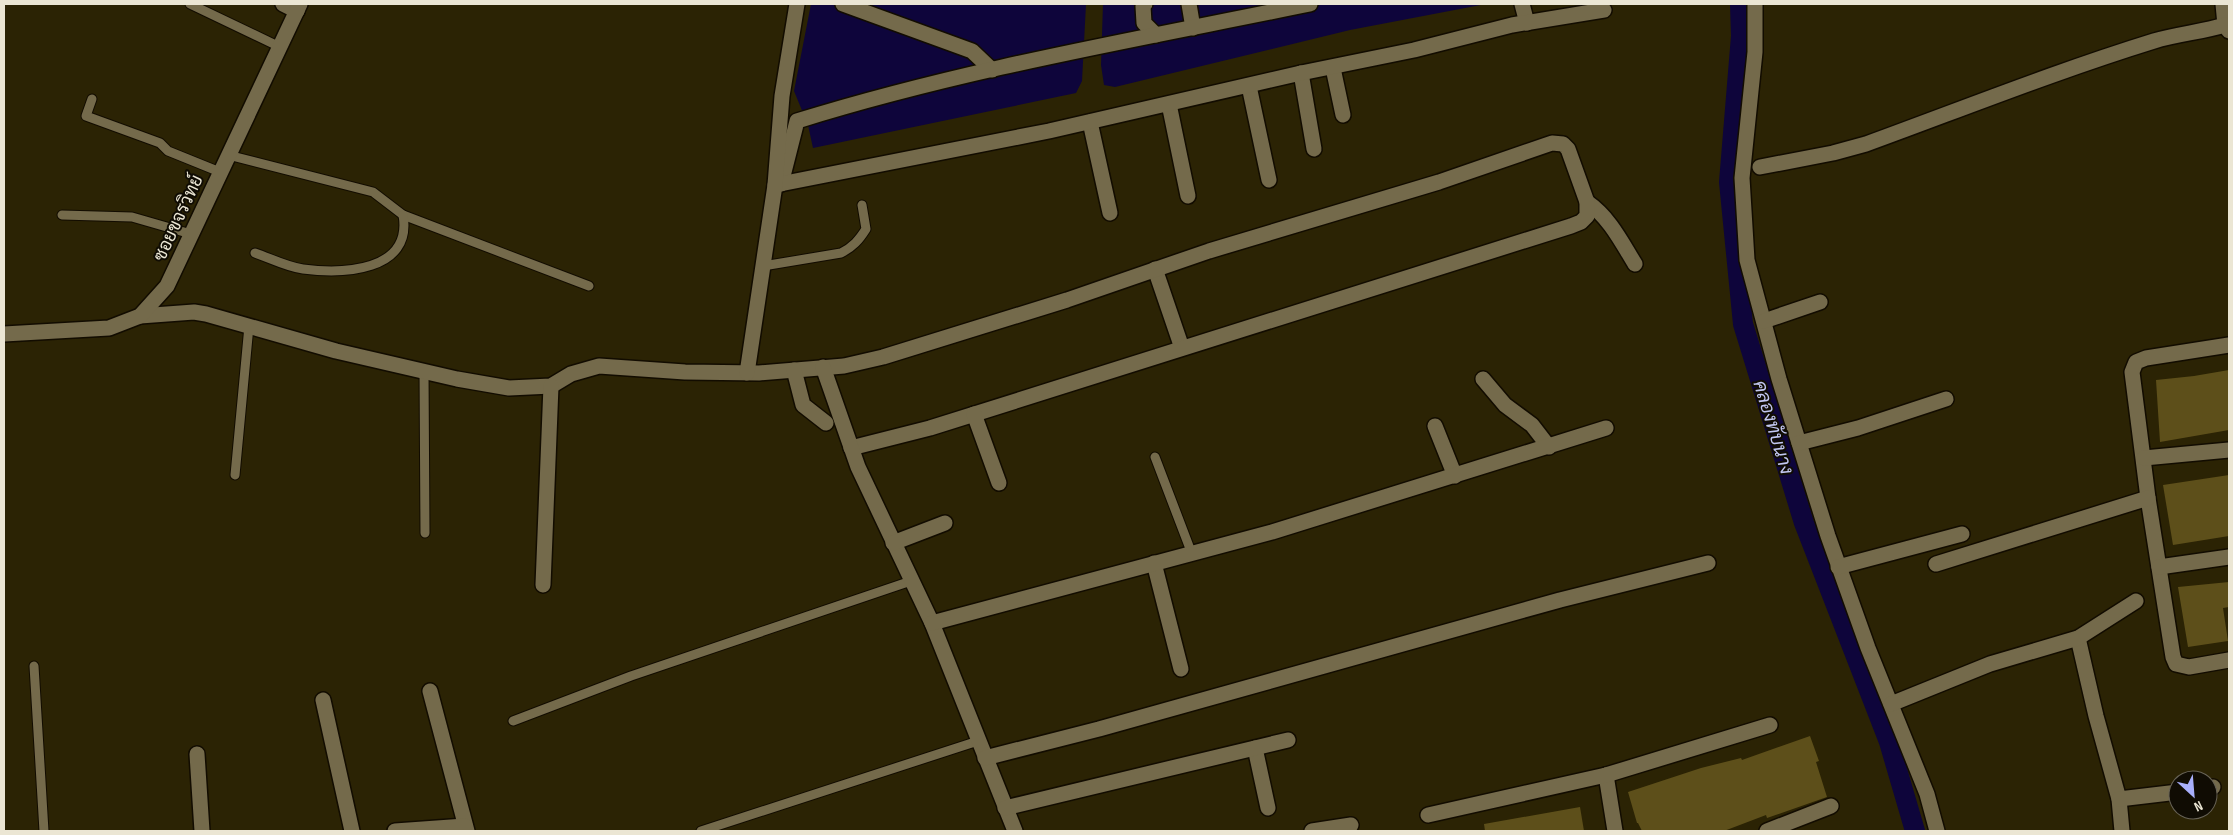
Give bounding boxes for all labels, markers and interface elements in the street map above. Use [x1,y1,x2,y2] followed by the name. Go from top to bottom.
[147,170,208,265] street label: ซอยขจรวิทย์
[1747,378,1798,478] water label: คลองทับนาง
[2168,770,2218,820] north arrow
[2191,797,2206,816] text: N

